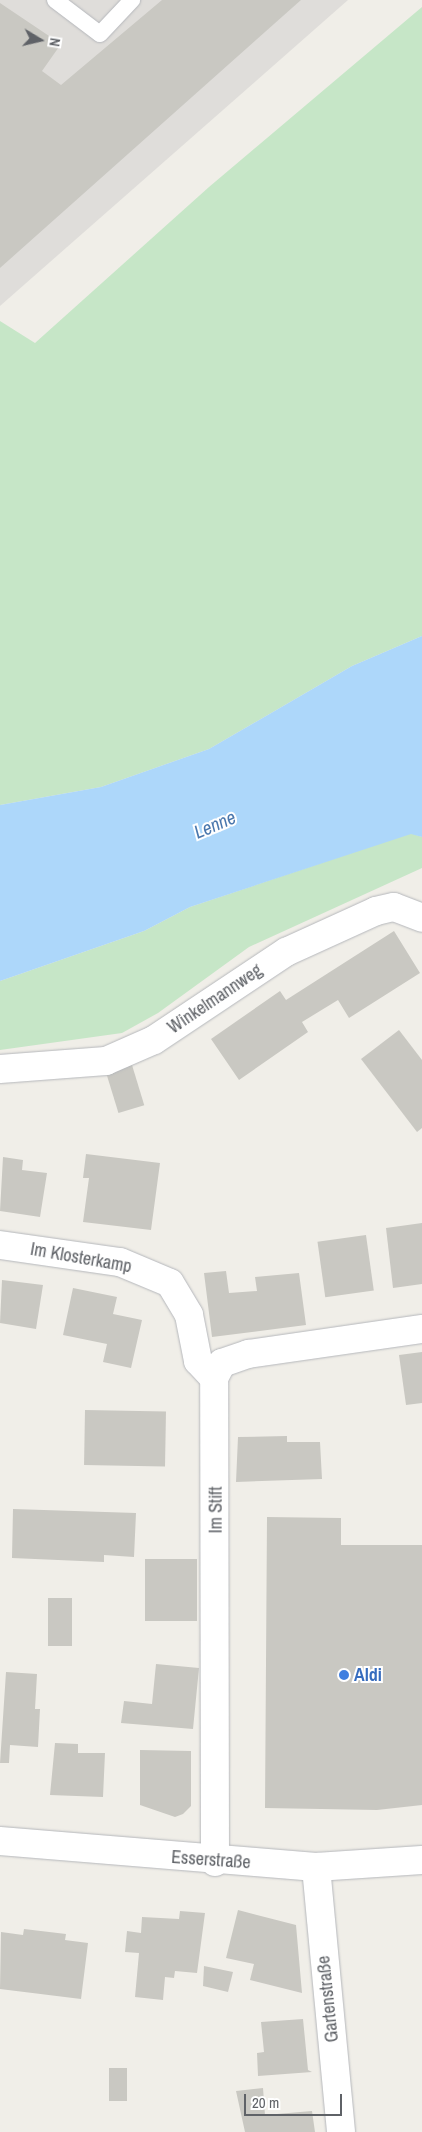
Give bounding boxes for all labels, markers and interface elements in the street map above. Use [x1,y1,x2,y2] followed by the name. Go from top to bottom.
[15,15,65,65] north arrow
[45,37,64,48] text: N
[191,806,239,844] water label: Lenne
[164,960,266,1038] street label: Winkelmannweg
[29,1238,133,1278] street label: Im Klosterkamp
[205,1487,227,1533] street label: Im Stift
[354,1664,382,1686] place label: Aldi
[338,1669,350,1681] marker: Aldi
[171,1846,251,1874] street label: Esserstraße
[313,1955,343,2043] street label: Gartenstraße
[247,2084,344,2116] scale bar
[252,2092,279,2113] text: 20 m

